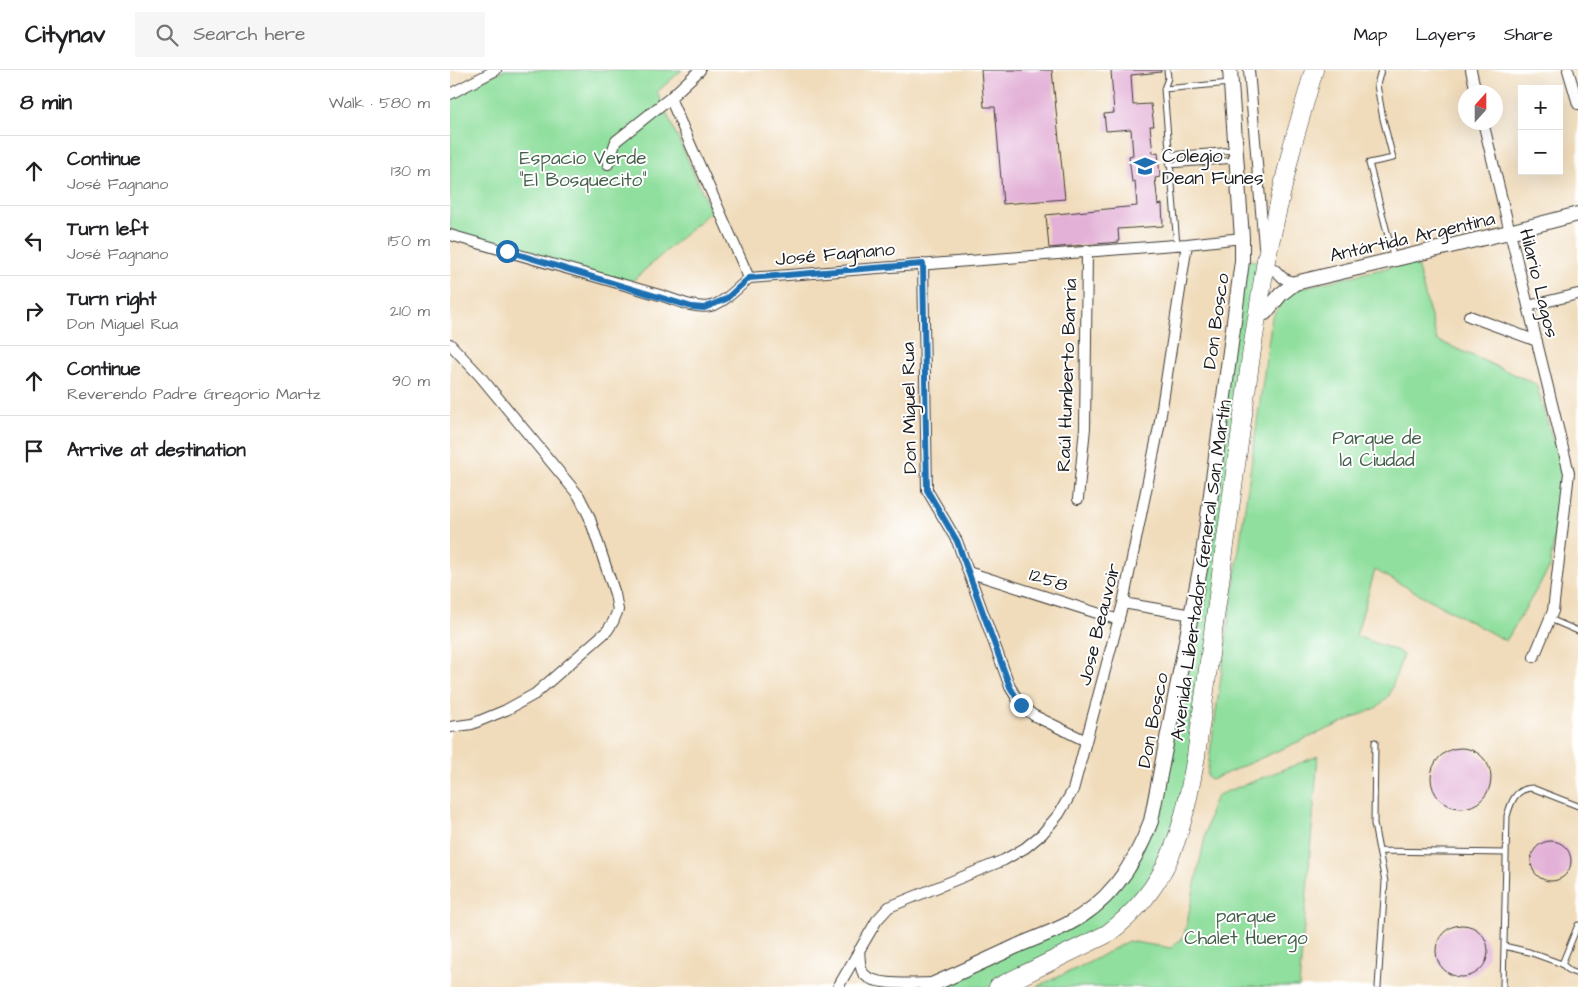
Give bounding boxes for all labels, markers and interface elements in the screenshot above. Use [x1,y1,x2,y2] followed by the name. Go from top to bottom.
[135,12,485,57] search box
[25,18,105,52] text: Citynav
[153,21,181,49] icon: search
[193,21,305,48] text: Search here
[1353,22,1387,47] text: Map
[1415,22,1476,47] text: Layers
[1504,22,1553,47] text: Share
[1458,85,1503,130] north arrow
[1518,85,1563,175] map controls
[1518,85,1563,130] button: +
[20,88,72,117] text: 8 min
[329,92,430,114] text: Walk · 580 m
[1518,130,1563,175] button: −
[1162,143,1264,192] place label: Colegio Dean Funes
[519,145,647,194] park label: Espacio Verde “El Bosquecito”
[67,146,141,173] text: Continue
[1132,153,1158,179] school or university icon: Colegio Dean Funes
[20,157,48,185] icon: ahead
[391,160,430,182] text: 130 m
[67,173,168,195] text: José Fagnano
[1327,205,1498,271] street label: Antártida Argentina
[67,216,148,243] text: Turn left
[1511,226,1565,341] street label: Hilario Lagos
[20,227,48,255] icon: left
[388,230,430,252] text: 150 m
[774,236,897,274] street label: José Fagnano
[496,240,519,263] route start
[67,243,168,265] text: José Fagnano
[1196,271,1237,371] street label: Don Bosco
[1051,278,1084,472] street label: Raúl Humberto Barría
[67,286,156,313] text: Turn right
[20,297,48,325] icon: right
[390,300,430,322] text: 210 m
[67,313,178,335] text: Don Miguel Rua
[895,341,925,474] street label: Don Miguel Rua
[67,356,141,383] text: Continue
[20,367,48,395] icon: ahead
[392,370,430,392] text: 90 m
[67,383,321,405] text: Reverendo Padre Gregorio Martz
[1164,398,1239,742] street label: Avenida Libertador General San Martín
[1332,425,1422,474] park label: Parque de la Ciudad
[20,437,48,465] icon: arrive
[67,437,246,464] text: Arrive at destination
[1071,560,1128,688] street label: Jose Beauvoir
[1026,562,1071,599] street label: 1258
[1131,670,1176,770] street label: Don Bosco
[1010,694,1033,717] route end
[1184,903,1308,953] park label: parque Chalet Huergo

